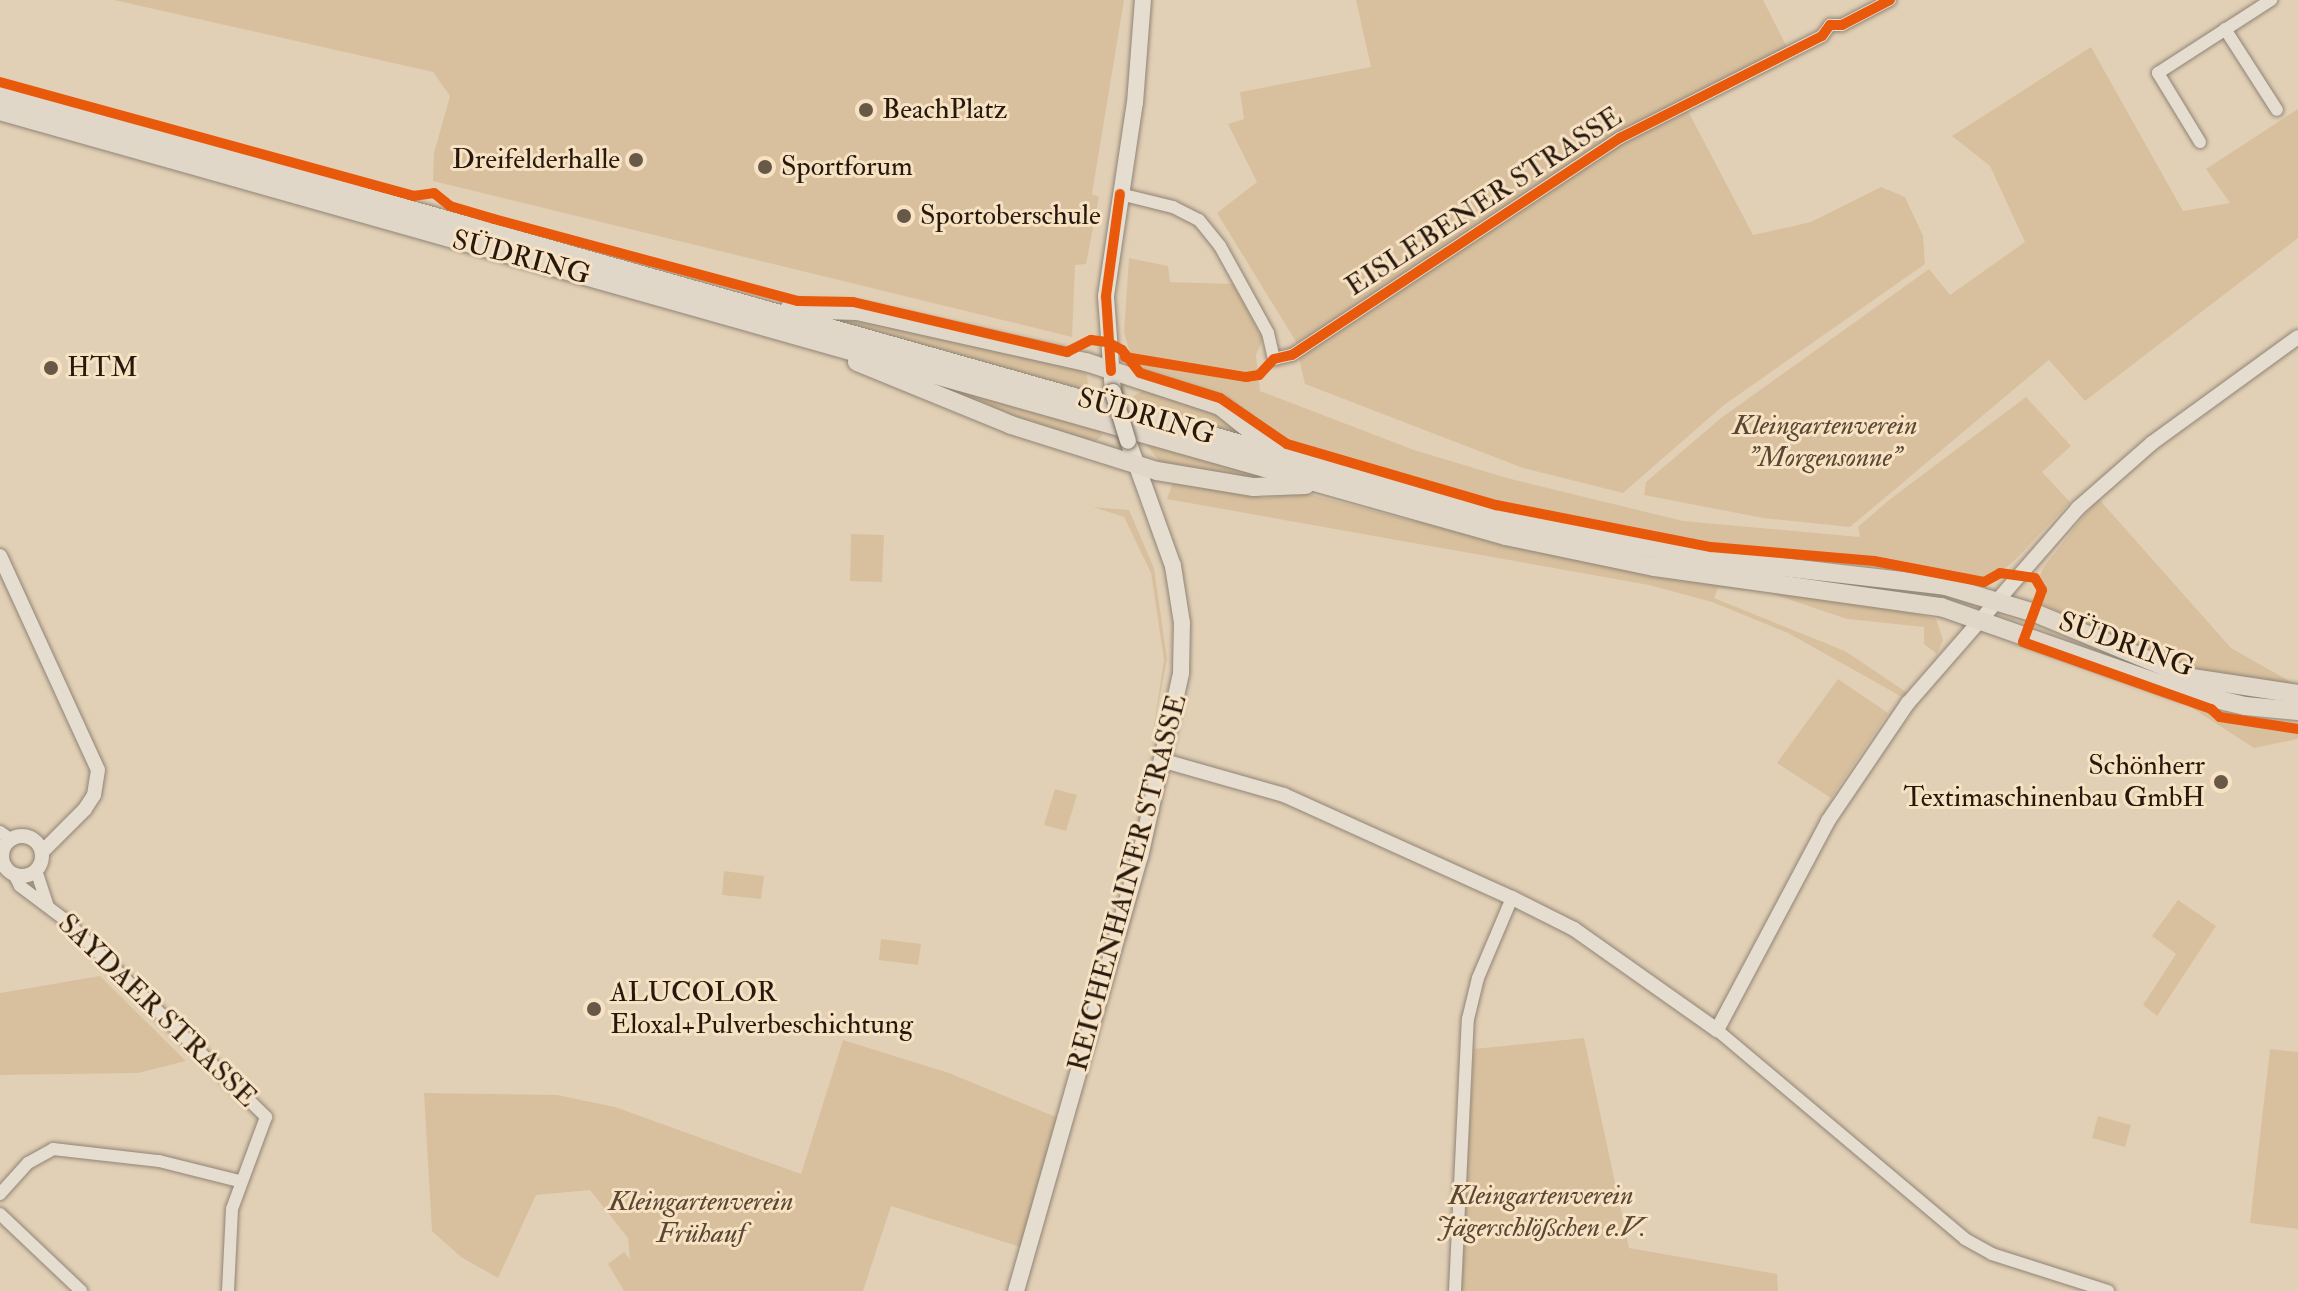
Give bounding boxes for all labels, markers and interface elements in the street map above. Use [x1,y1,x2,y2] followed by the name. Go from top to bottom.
[882,93,1007,127] place label: BeachPlatz
[1340,100,1628,304] street label: EISLEBENER STRASSE
[857,101,875,119] marker: BeachPlatz
[452,143,620,177] place label: Dreifelderhalle
[781,150,913,184] place label: Sportforum
[627,151,645,169] marker: Dreifelderhalle
[756,158,774,176] marker: Sportforum
[920,199,1101,233] place label: Sportoberschule
[895,207,913,225] marker: Sportoberschule
[448,224,594,292] street label: SÜDRING
[67,351,138,385] place label: HTM
[42,359,60,377] marker: HTM
[1074,381,1218,453] street label: SÜDRING
[1733,409,1917,475] park label: Kleingartenverein "Morgensonne"
[2054,605,2198,685] street label: SÜDRING
[1061,691,1195,1075] street label: REICHENHAINER STRASSE
[1903,749,2205,815] place label: Schönherr Textimaschinenbau GmbH
[2212,773,2230,791] marker: Schönherr Textimaschinenbau GmbH
[51,907,263,1115] street label: SAYDAER STRASSE
[610,976,913,1042] place label: ALUCOLOR Eloxal+Pulverbeschichtung
[585,1000,603,1018] marker: ALUCOLOR Eloxal+Pulverbeschichtung
[1436,1179,1646,1245] park label: Kleingartenverein Jägerschlößchen e.V.
[609,1185,793,1251] park label: Kleingartenverein Frühauf

